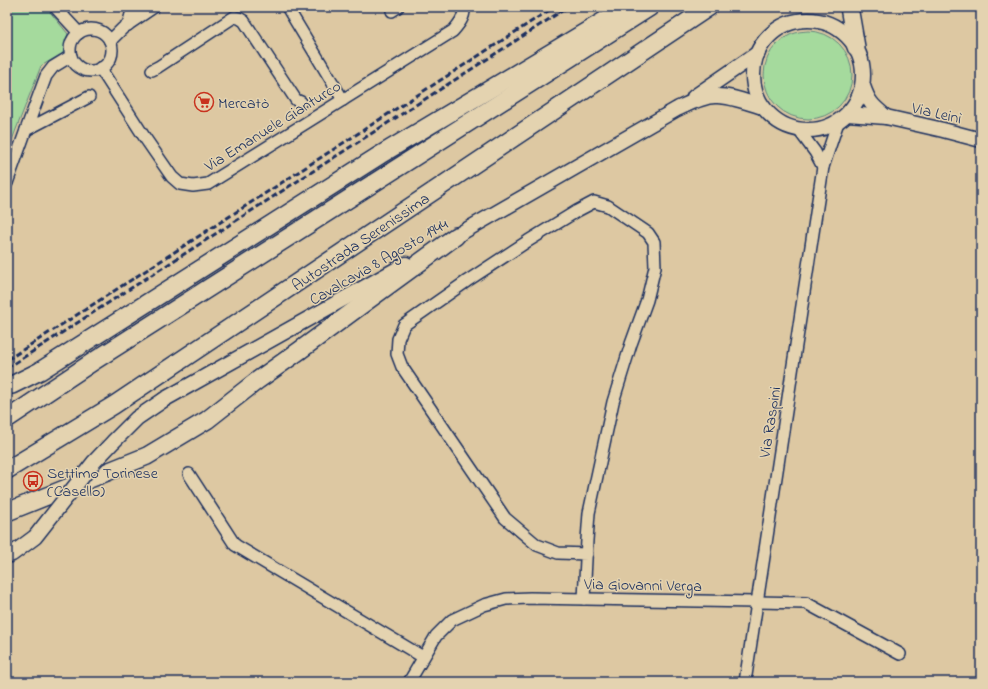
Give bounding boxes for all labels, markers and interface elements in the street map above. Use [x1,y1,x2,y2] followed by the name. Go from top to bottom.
[199,75,346,179] street label: Via Emanuele Gianturco
[193,91,215,113] supermarket icon: Mercatò
[218,92,269,116] place label: Mercatò
[908,96,964,131] street label: Via Leinì
[287,187,435,298] street label: Autostrada Serenissima
[305,213,453,312] street label: Cavalcavia 8 Agosto 1944
[753,385,788,461] street label: Via Raspini
[47,462,159,504] place label: Settimo Torinese (Casello)
[22,470,44,492] bus stop icon: Settimo Torinese (Casello)
[583,573,702,599] street label: Via Giovanni Verga

